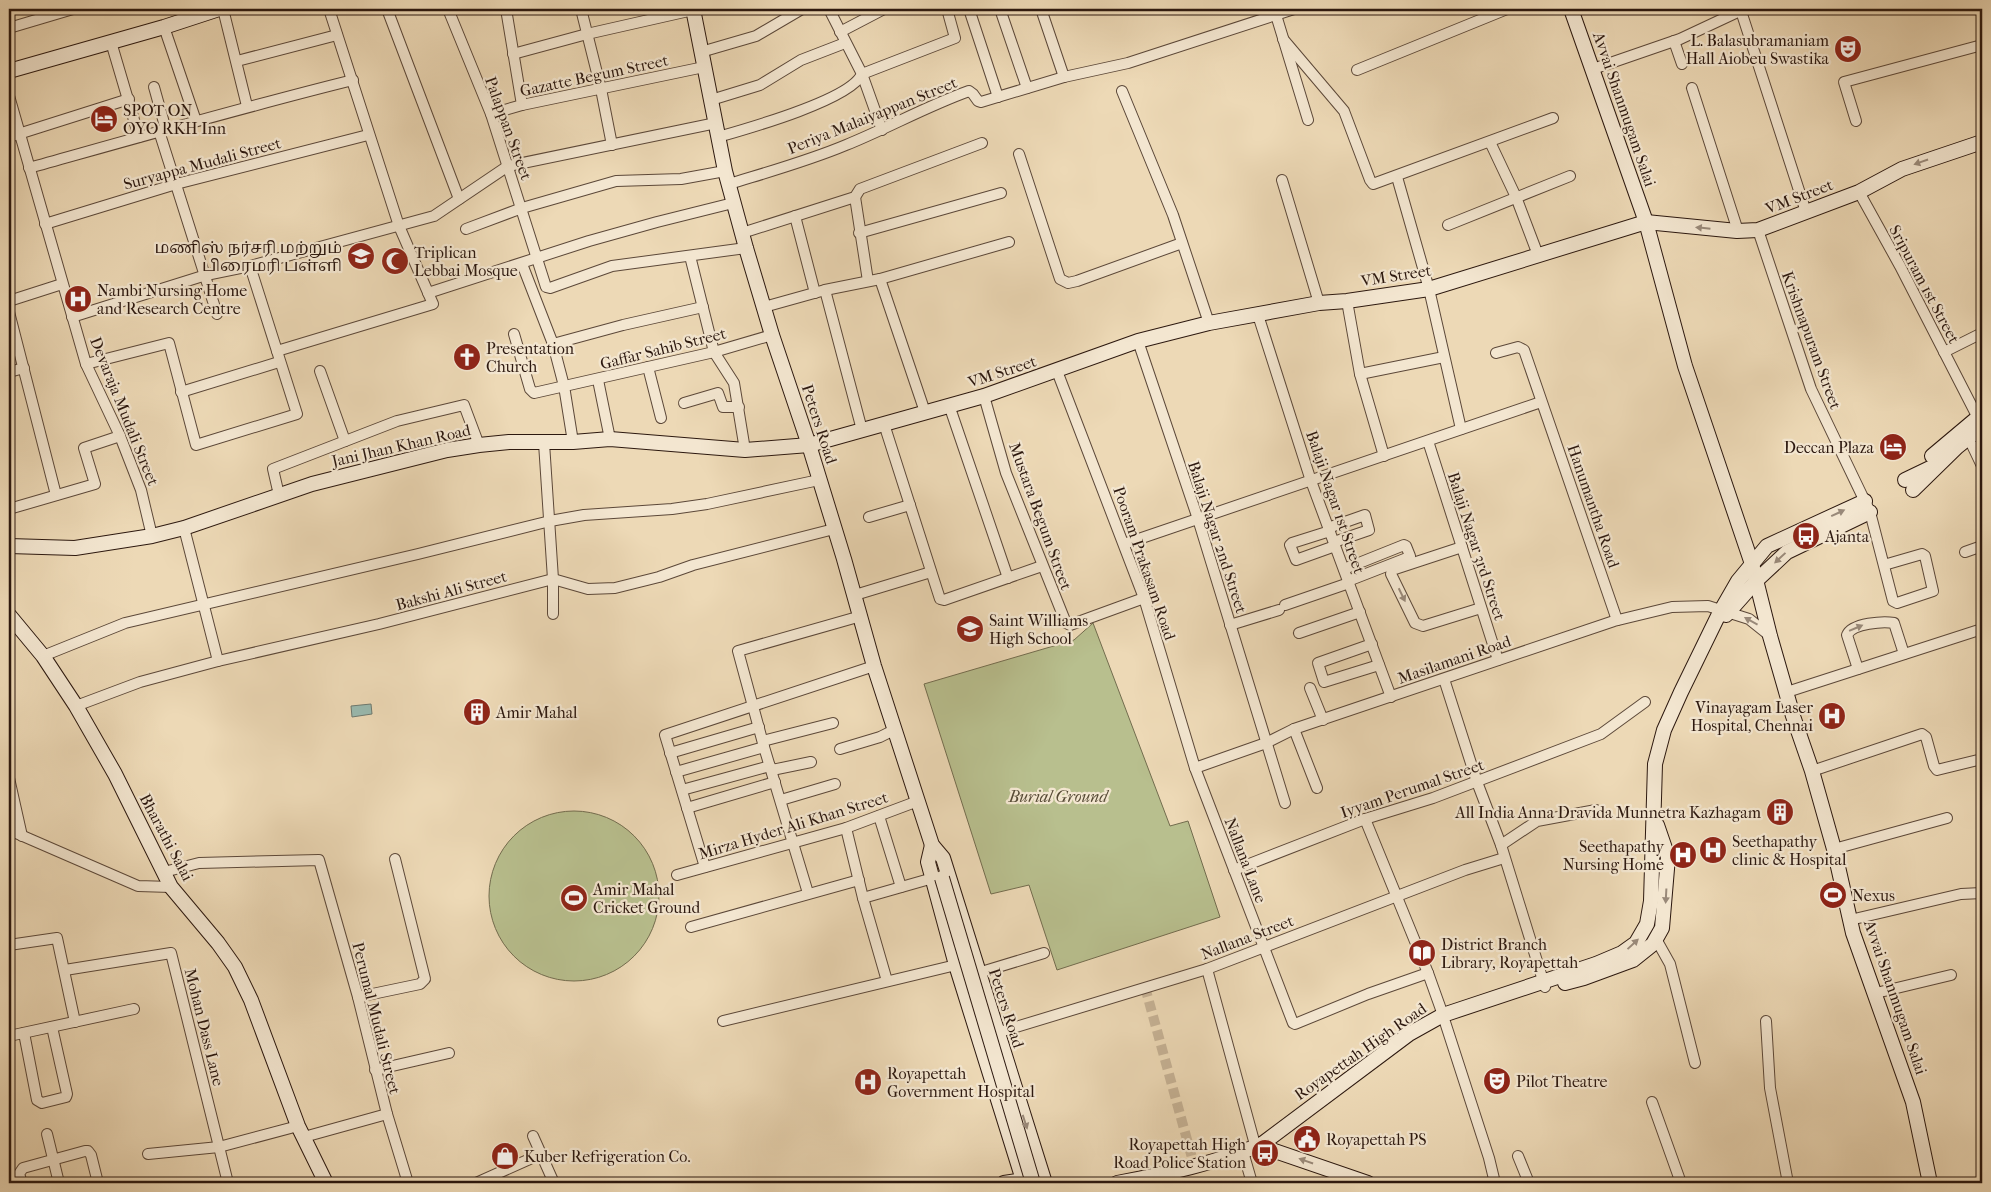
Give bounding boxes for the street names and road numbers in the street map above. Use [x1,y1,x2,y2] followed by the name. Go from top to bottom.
[1589,28,1660,189] street label: Avvai Shanmugam Salai
[518,50,670,100] street label: Gazatte Begum Street
[785,73,960,158] street label: Periya Malaiyappan Street
[481,74,536,183] street label: Palappan Street
[121,133,283,194] street label: Suryappa Mudali Street
[1762,175,1836,218] street label: VM Street
[1885,222,1964,347] street label: Sripuram 1st Street
[1359,261,1433,291] street label: VM Street
[1778,269,1845,412] street label: Krishnapuram Street
[598,324,728,373] street label: Gaffar Sahib Street
[86,334,163,489] street label: Devaraja Mudali Street
[965,351,1039,392] street label: VM Street
[798,382,841,467] street label: Peters Road
[328,420,473,471] street label: Jani Jhan Khan Road
[1302,428,1369,577] street label: Balaji Nagar 1st Street
[1005,440,1076,593] street label: Mustara Begum Street
[1564,442,1624,571] street label: Hanumantha Road
[1184,459,1251,616] street label: Balaji Nagar 2nd Street
[1444,470,1510,623] street label: Balaji Nagar 3rd Street
[1109,484,1180,643] street label: Pooram Prakasam Road
[394,566,509,614] street label: Bakshi Ali Street
[1395,631,1513,688] street label: Masilamani Road
[1338,755,1487,822] street label: Iyyam Perumal Street
[696,787,890,863] street label: Mirza Hyder Ali Khan Street
[136,790,198,884] street label: Bharathi Salai
[1221,815,1271,906] street label: Nallana Lane
[1198,911,1296,964] street label: Nallana Street
[1860,916,1931,1077] street label: Avvai Shanmugam Salai
[348,940,405,1096] street label: Perumal Mudali Street
[181,966,228,1088] street label: Mohan Dass Lane
[985,966,1028,1051] street label: Peters Road
[1291,999,1430,1104] street label: Royapettah High Road

